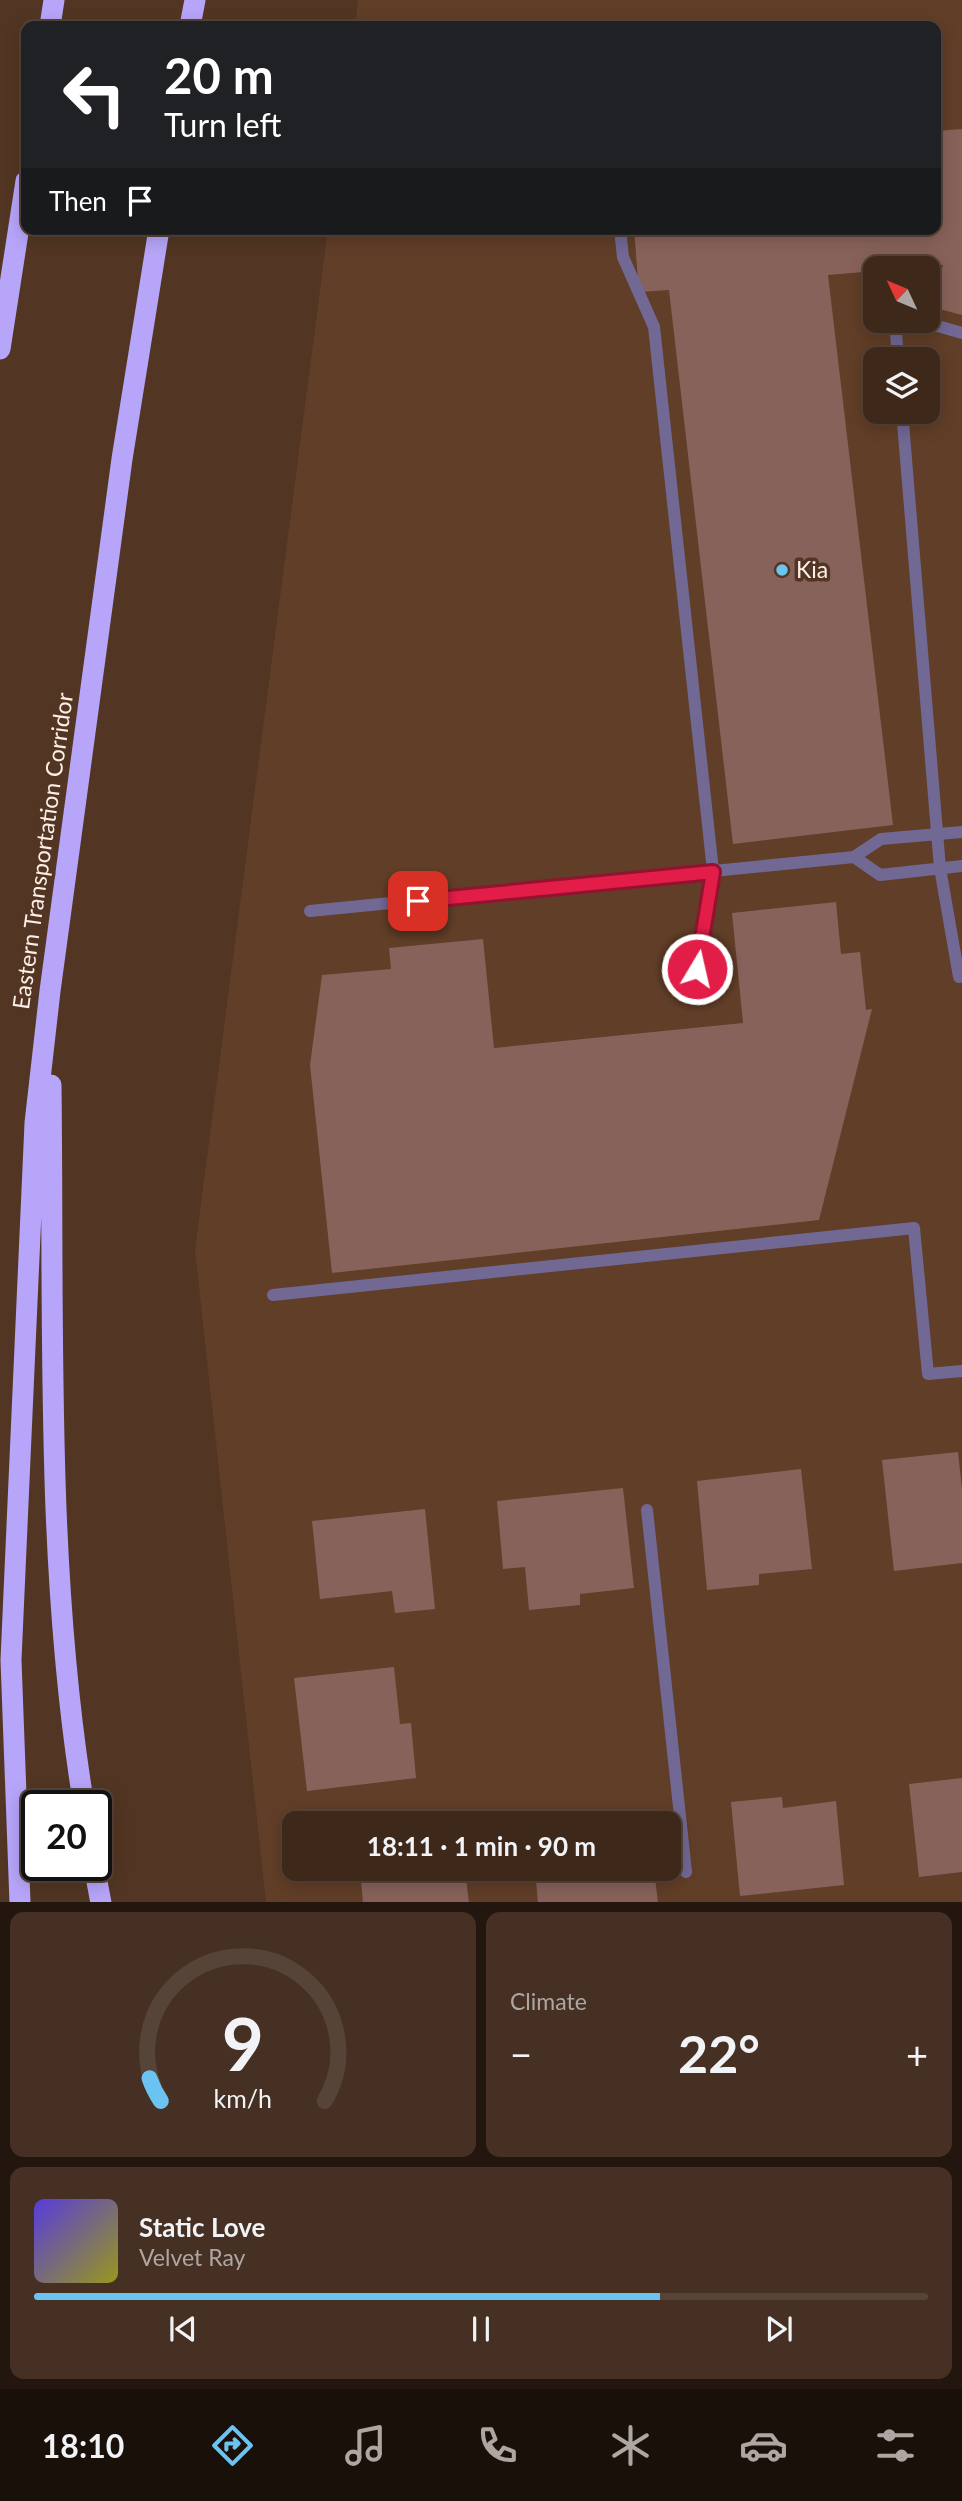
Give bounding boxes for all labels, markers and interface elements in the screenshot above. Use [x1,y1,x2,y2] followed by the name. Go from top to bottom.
[164,46,274,104] text: 20 m
[49,49,140,140] icon: left
[164,105,281,144] text: Turn left
[121,182,159,220] icon: arrive
[49,185,107,217] text: Then
[863,256,940,332] north arrow
[863,256,940,424] map controls
[863,347,940,424] button: layers
[796,555,828,583] place label: Kia
[774,562,790,578] marker: Kia
[6,690,78,1011] street label: Eastern Transportation Corridor
[388,871,448,931] pin
[399,882,437,920] icon: arrive
[660,932,734,1006] position arrow
[21,1790,112,1881] speed limit sign: 20
[367,1830,596,1862] text: 18:11 · 1 min · 90 m
[510,1987,587,2015] text: Climate
[222,1999,264,2087] text: 9
[678,2022,760,2084] text: 22°
[510,2031,532,2077] text: −
[906,2031,928,2077] text: +
[214,2082,272,2112] text: km/h
[139,2211,266,2243] text: Static Love
[139,2243,245,2271] text: Velvet Ray
[164,2310,202,2348] icon: previous
[462,2310,500,2348] icon: pause
[760,2310,798,2348] icon: next
[208,2421,257,2470] icon: directions
[341,2421,390,2470] icon: music
[473,2421,522,2470] icon: phone
[606,2421,655,2470] icon: climate
[739,2421,788,2470] icon: car
[871,2421,920,2470] icon: filters
[42,2426,124,2465] text: 18:10

